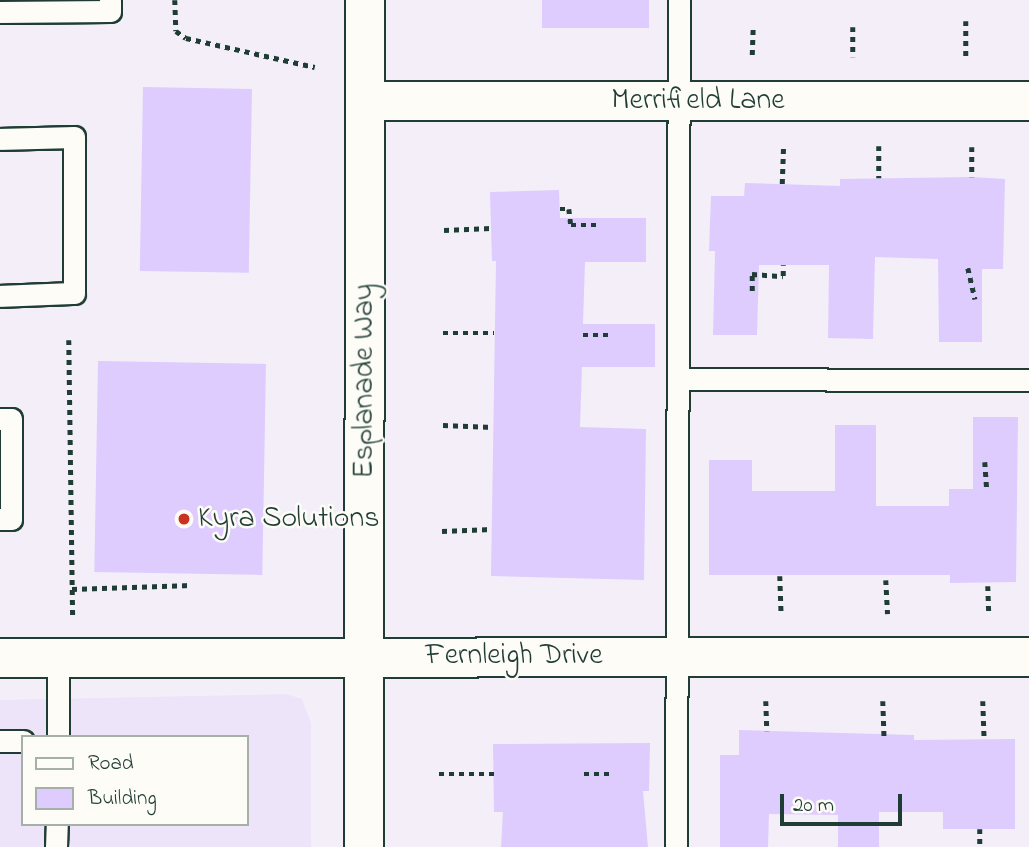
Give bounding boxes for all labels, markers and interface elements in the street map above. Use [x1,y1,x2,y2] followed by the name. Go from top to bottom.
[611,83,785,119] street label: Merrifield Lane
[347,283,383,479] street label: Esplanade Way
[198,501,379,537] place label: Kyra Solutions
[176,511,192,527] marker: Kyra Solutions
[425,638,603,674] street label: Fernleigh Drive
[21,735,248,826] legend
[88,749,134,779] text: Road
[784,780,906,824] scale bar
[88,784,157,814] text: Building
[793,791,834,821] text: 20 m

